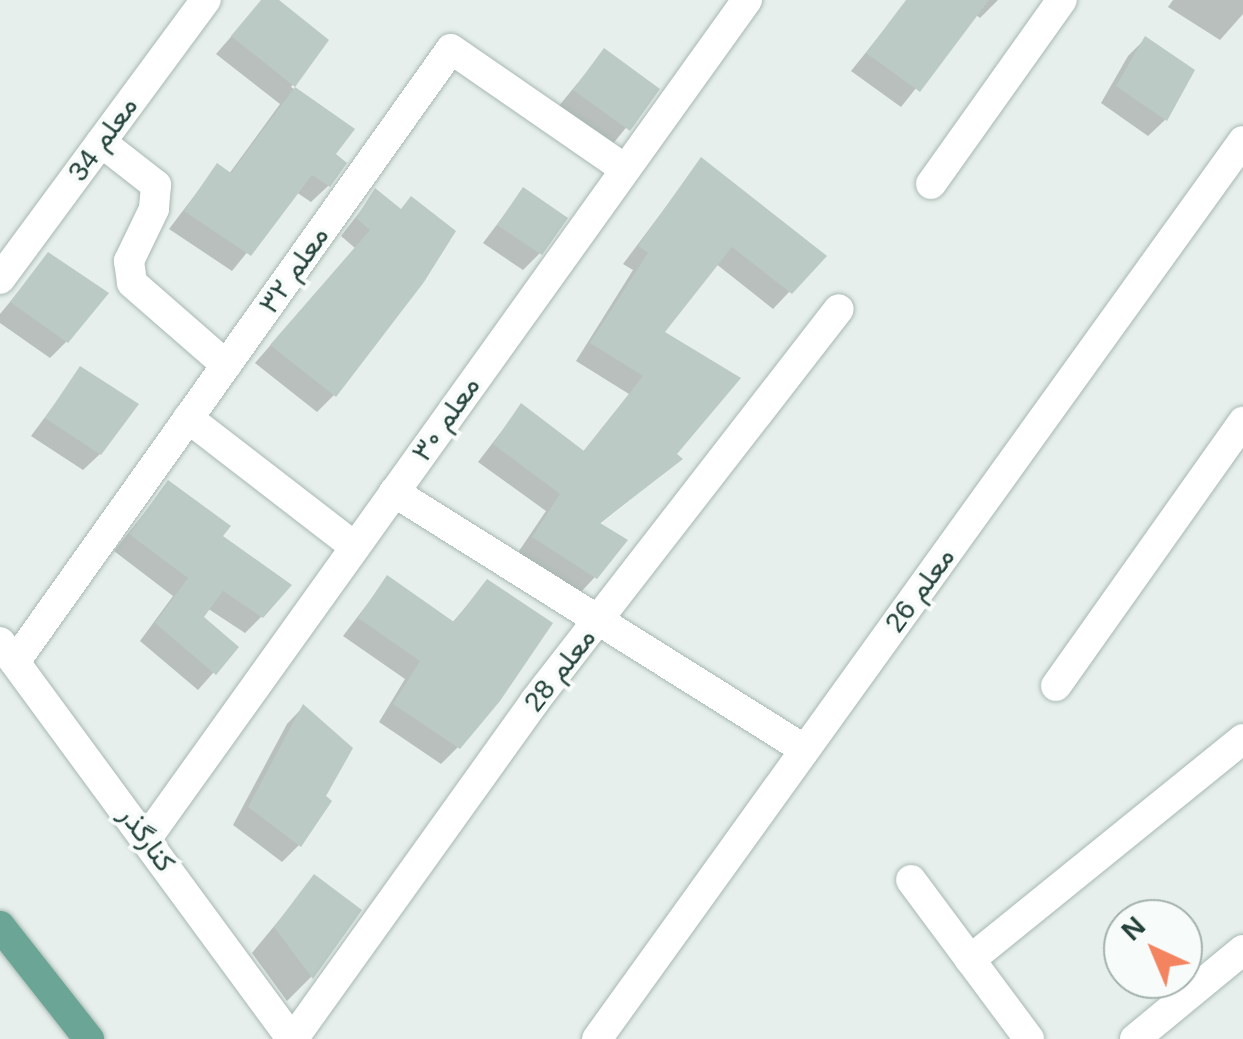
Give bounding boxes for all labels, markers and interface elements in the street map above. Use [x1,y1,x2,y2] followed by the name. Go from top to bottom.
[61,90,145,188] street label: معلم 34
[252,220,336,320] street label: معلم ۳۲
[405,370,487,468] street label: معلم ۳۰
[878,541,962,639] street label: معلم 26
[517,622,603,718] street label: معلم 28
[112,800,182,878] street label: کنارگذر
[1103,899,1203,999] north arrow
[1115,910,1151,947] text: N

